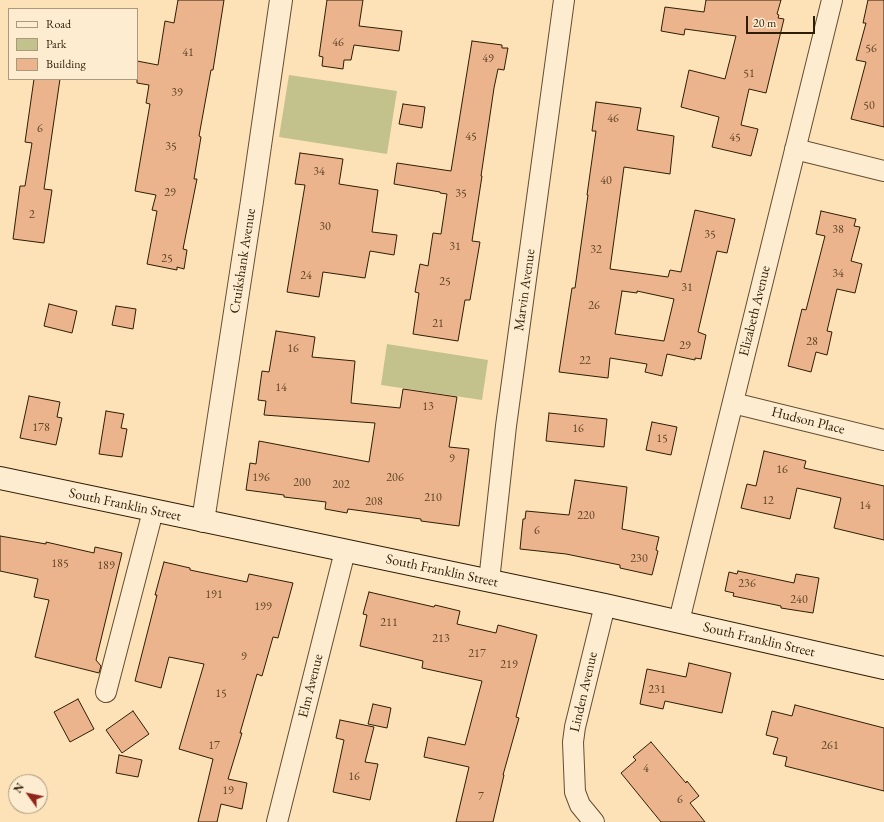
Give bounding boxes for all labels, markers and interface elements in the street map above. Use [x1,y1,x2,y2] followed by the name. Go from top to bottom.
[8,8,138,80] legend
[748,8,817,34] scale bar
[753,15,776,31] text: 20 m
[46,16,71,32] text: Road
[46,36,66,52] text: Park
[332,36,344,50] house number: 46
[865,42,877,56] house number: 56
[182,46,194,60] house number: 41
[482,52,494,66] house number: 49
[46,56,86,72] text: Building
[743,67,755,81] house number: 51
[171,86,183,100] house number: 39
[863,99,875,113] house number: 50
[607,112,619,126] house number: 46
[37,122,43,136] house number: 6
[465,130,477,144] house number: 45
[729,131,741,145] house number: 45
[165,140,177,154] house number: 35
[313,165,325,179] house number: 34
[600,174,612,188] house number: 40
[164,186,176,200] house number: 29
[455,187,467,201] house number: 35
[226,207,260,315] street label: Cruikshank Avenue
[29,208,35,222] house number: 2
[319,220,331,234] house number: 30
[832,223,844,237] house number: 38
[704,228,716,242] house number: 35
[449,240,461,254] house number: 31
[590,243,602,257] house number: 32
[511,248,539,332] street label: Marvin Avenue
[161,252,173,266] house number: 25
[736,264,774,358] street label: Elizabeth Avenue
[832,267,844,281] house number: 34
[300,269,312,283] house number: 24
[439,275,451,289] house number: 25
[681,281,693,295] house number: 31
[588,299,600,313] house number: 26
[432,317,444,331] house number: 21
[806,335,818,349] house number: 28
[679,339,691,353] house number: 29
[287,342,299,356] house number: 16
[579,354,591,368] house number: 22
[275,381,287,395] house number: 14
[422,400,434,414] house number: 13
[770,404,846,438] street label: Hudson Place
[32,421,50,435] house number: 178
[572,422,584,436] house number: 16
[656,432,668,446] house number: 15
[449,452,455,466] house number: 9
[776,463,788,477] house number: 16
[252,471,270,485] house number: 196
[386,471,404,485] house number: 206
[293,476,311,490] house number: 200
[332,478,350,492] house number: 202
[67,485,183,525] street label: South Franklin Street
[424,491,442,505] house number: 210
[762,494,774,508] house number: 12
[365,495,383,509] house number: 208
[859,499,871,513] house number: 14
[577,509,595,523] house number: 220
[534,524,540,538] house number: 6
[384,551,500,591] street label: South Franklin Street
[630,552,648,566] house number: 230
[51,557,69,571] house number: 185
[97,559,115,573] house number: 189
[738,577,756,591] house number: 236
[205,588,223,602] house number: 191
[790,593,808,607] house number: 240
[254,600,272,614] house number: 199
[380,616,398,630] house number: 211
[701,619,817,661] street label: South Franklin Street
[432,632,450,646] house number: 213
[468,647,486,661] house number: 217
[241,650,247,664] house number: 9
[567,650,601,734] street label: Linden Avenue
[295,652,327,720] street label: Elm Avenue
[500,658,518,672] house number: 219
[648,683,666,697] house number: 231
[215,687,227,701] house number: 15
[208,739,220,753] house number: 17
[821,739,839,753] house number: 261
[643,762,649,776] house number: 4
[348,770,360,784] house number: 16
[8,774,48,814] north arrow
[10,780,27,796] text: N
[222,784,234,798] house number: 19
[478,790,484,804] house number: 7
[677,793,683,807] house number: 6

